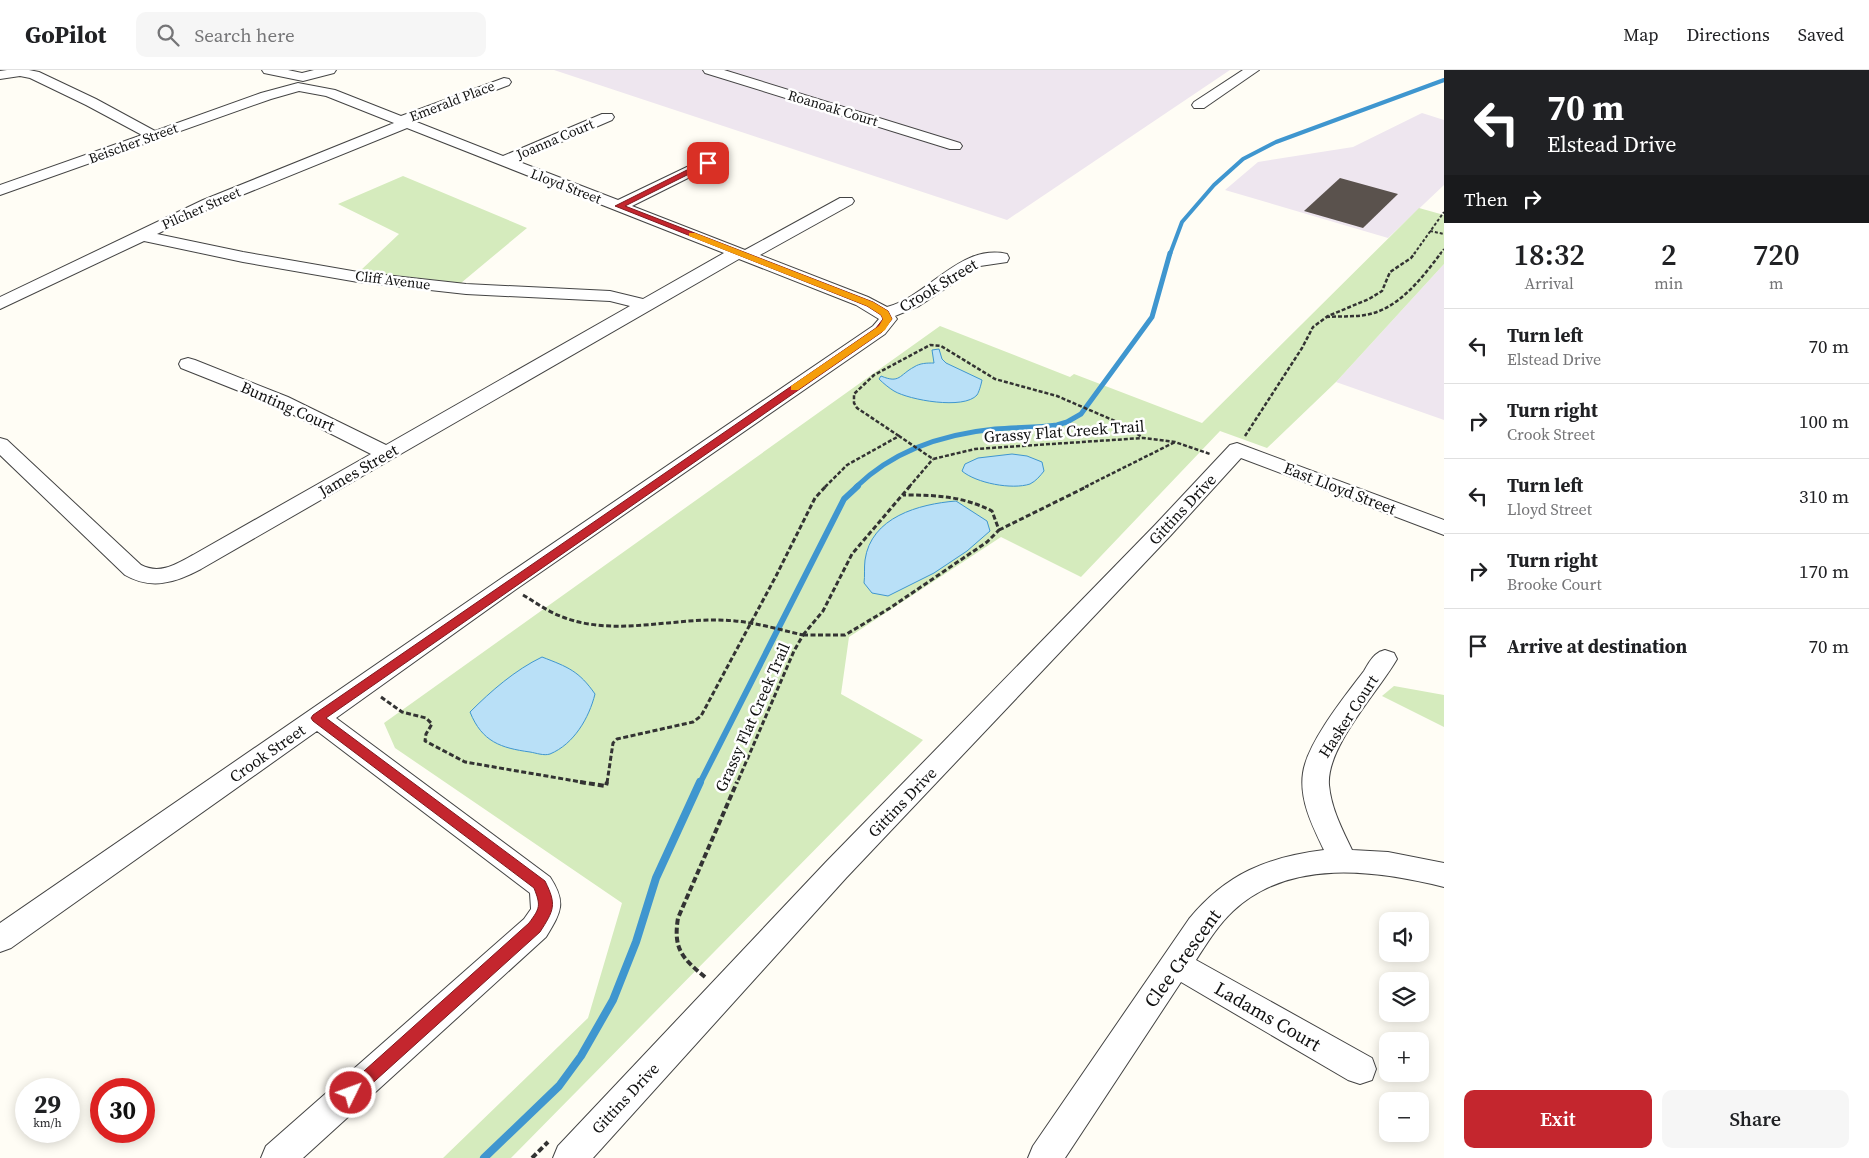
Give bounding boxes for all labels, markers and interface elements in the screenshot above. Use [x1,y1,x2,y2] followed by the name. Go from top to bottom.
[136,12,486,57] search box
[25,18,106,51] text: GoPilot
[154,21,182,49] icon: search
[194,22,295,48] text: Search here
[1623,22,1659,47] text: Map
[1687,22,1770,47] text: Directions
[1798,22,1844,47] text: Saved
[406,76,498,126] street label: Emerald Place
[1547,84,1624,132] text: 70 m
[786,85,881,131] street label: Roanoak Court
[1464,90,1529,155] icon: left
[512,114,597,165] street label: Joanna Court
[86,117,181,168] street label: Beischer Street
[1547,129,1676,159] text: Elstead Drive
[687,142,729,184] pin
[694,149,722,177] icon: arrive
[528,163,605,209] street label: Lloyd Street
[158,182,244,234] street label: Pilcher Street
[1518,185,1546,213] icon: right
[1464,186,1508,212] text: Then
[1513,234,1585,275] text: 18:32
[1661,234,1677,275] text: 2
[1753,234,1800,275] text: 720
[895,253,982,317] street label: Crook Street
[354,265,432,295] street label: Cliff Avenue
[1524,272,1574,294] text: Arrival
[1654,272,1683,294] text: min
[1769,272,1783,294] text: m
[1507,322,1583,348] text: Turn left
[1464,332,1492,360] icon: left
[1808,333,1849,359] text: 70 m
[1507,348,1601,370] text: Elstead Drive
[238,375,339,437] street label: Bunting Court
[1507,397,1598,423] text: Turn right
[1464,407,1492,435] icon: right
[1799,408,1849,434] text: 100 m
[983,414,1145,448] street label: Grassy Flat Creek Trail
[1507,423,1595,445] text: Crook Street
[313,438,402,502] street label: James Street
[1281,456,1400,520] street label: East Lloyd Street
[1143,469,1221,549] street label: Gittins Drive
[1507,472,1583,498] text: Turn left
[1464,482,1492,510] icon: left
[1799,483,1849,509] text: 310 m
[1507,498,1592,520] text: Lloyd Street
[1507,547,1598,573] text: Turn right
[1464,557,1492,585] icon: right
[1799,558,1849,584] text: 170 m
[1507,573,1602,595] text: Brooke Court
[1464,632,1492,660] icon: arrive
[1507,633,1687,659] text: Arrive at destination
[1808,633,1849,659] text: 70 m
[709,639,795,795] street label: Grassy Flat Creek Trail
[1313,670,1383,762] street label: Hasker Court
[225,718,310,787] street label: Crook Street
[863,762,941,842] street label: Gittins Drive
[1137,903,1227,1012] street label: Clee Crescent
[1379,912,1429,1142] map controls
[1379,912,1429,962] button: sound
[1379,972,1429,1022] button: layers
[1210,975,1327,1057] street label: Ladams Court
[1379,1032,1429,1082] button: +
[586,1058,664,1138] street label: Gittins Drive
[324,1066,376,1118] position arrow
[90,1078,155,1143] speed limit sign: 30
[34,1087,61,1121] text: 29
[1464,1090,1652,1148] button: Exit
[1662,1090,1849,1148] button: Share
[1379,1092,1429,1142] button: −
[33,1115,62,1131] text: km/h

